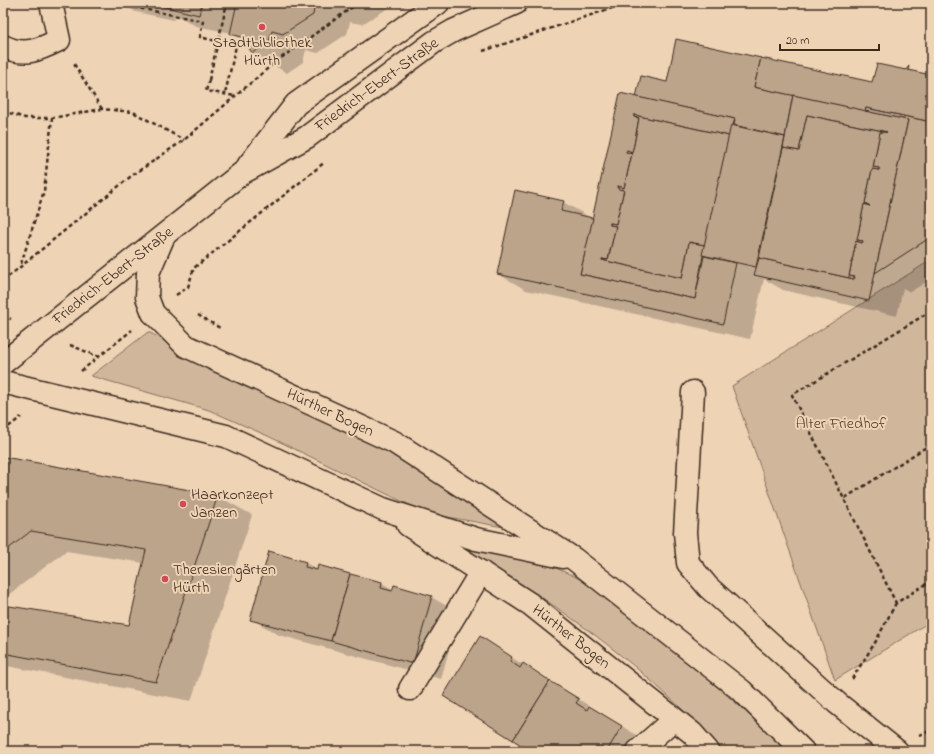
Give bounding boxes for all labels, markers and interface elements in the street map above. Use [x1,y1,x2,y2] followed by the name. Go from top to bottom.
[257,22,267,32] marker: Stadtbibliothek Hürth
[780,26,879,52] scale bar
[213,31,312,73] place label: Stadtbibliothek Hürth
[309,31,445,139] street label: Friedrich-Ebert-Straße
[786,32,809,50] text: 20 m
[46,220,179,332] street label: Friedrich-Ebert-Straße
[282,382,378,444] street label: Hürther Bogen
[796,412,887,436] park label: Alter Friedhof
[191,483,274,525] place label: Haarkonzept Janzen
[178,499,188,509] marker: Haarkonzept Janzen
[173,558,276,600] place label: Theresiengärten Hürth
[160,574,170,584] marker: Theresiengärten Hürth
[527,599,615,675] street label: Hürther Bogen

